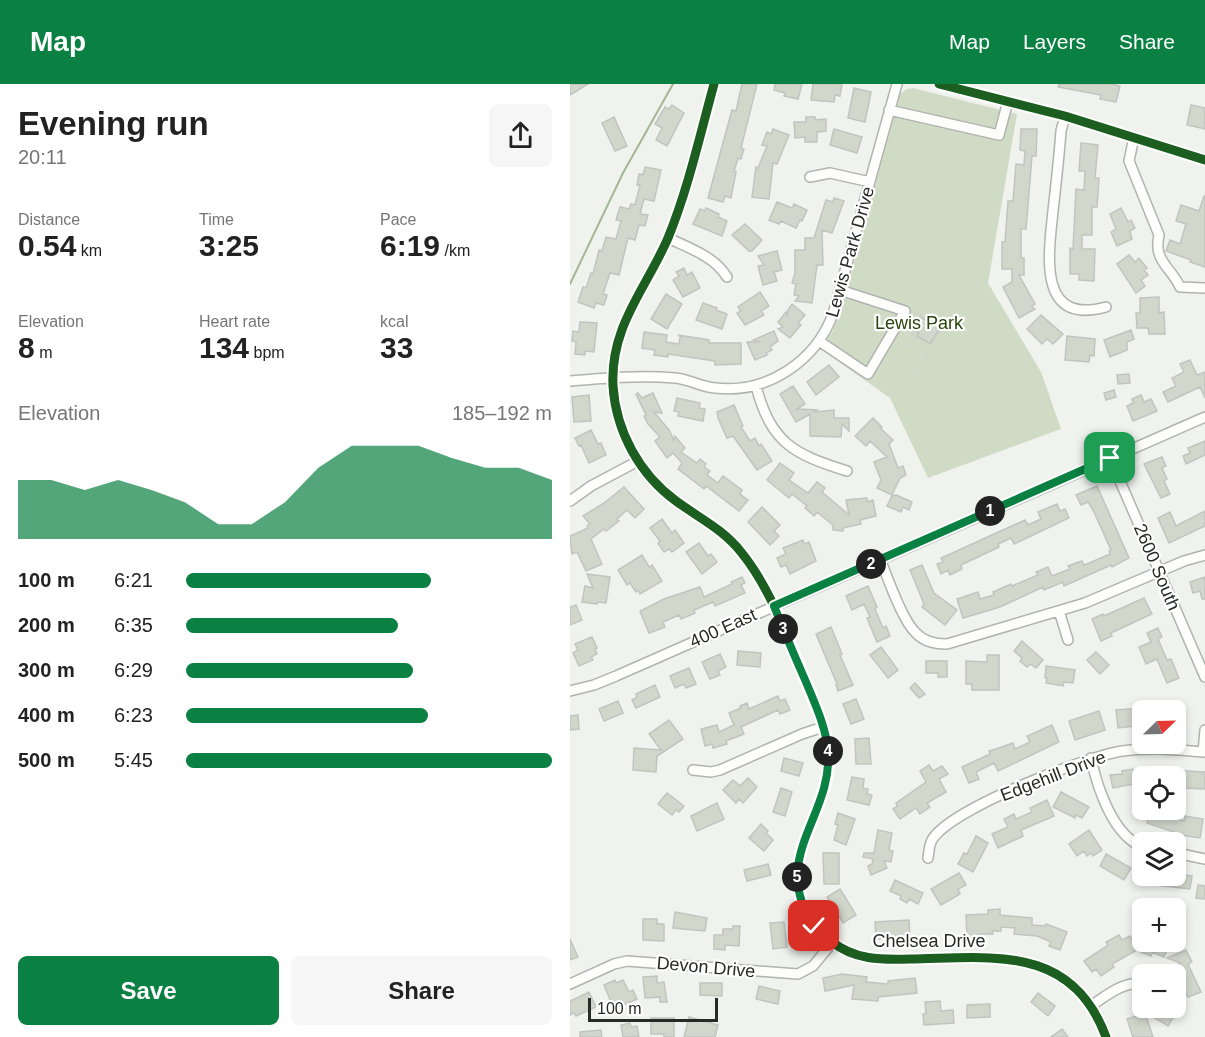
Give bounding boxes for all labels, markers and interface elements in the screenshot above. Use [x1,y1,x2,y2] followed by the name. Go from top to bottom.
[30,26,86,57] text: Map
[949,30,990,53] text: Map
[1023,30,1086,53] text: Layers
[1119,30,1175,53] text: Share
[489,104,552,167] button: share
[18,105,209,142] text: Evening run
[18,146,67,168] text: 20:11
[822,184,878,320] street label: Lewis Park Drive
[18,211,80,228] text: Distance
[199,211,234,228] text: Time
[380,211,416,228] text: Pace
[18,229,76,262] text: 0.54
[199,229,259,262] text: 3:25
[380,229,440,262] text: 6:19
[76,242,102,259] text: km
[440,242,470,259] text: /km
[18,313,84,330] text: Elevation
[199,313,270,330] text: Heart rate
[380,313,408,330] text: kcal
[875,313,964,333] park label: Lewis Park
[18,331,35,364] text: 8
[199,331,249,364] text: 134
[380,331,413,364] text: 33
[35,344,52,361] text: m
[249,344,285,361] text: bpm
[18,402,100,424] text: Elevation
[452,402,552,424] text: 185–192 m
[1084,432,1135,483] pin
[1093,441,1126,474] icon: arrive
[975,496,1005,526] pin: 1
[986,502,994,519] text: 1
[1130,521,1184,613] street label: 2600 South
[856,549,886,579] pin: 2
[867,555,875,572] text: 2
[18,569,75,591] text: 100 m
[114,569,153,591] text: 6:21
[686,604,760,652] street label: 400 East
[18,614,75,636] text: 200 m
[114,614,153,636] text: 6:35
[768,614,798,644] pin: 3
[779,620,787,637] text: 3
[18,659,75,681] text: 300 m
[114,659,153,681] text: 6:29
[1132,700,1186,754] north arrow
[1132,700,1186,1018] map controls
[18,704,75,726] text: 400 m
[114,704,153,726] text: 6:23
[813,736,843,766] pin: 4
[824,742,832,759] text: 4
[998,747,1108,805] street label: Edgehill Drive
[18,749,75,771] text: 500 m
[114,749,153,771] text: 5:45
[1132,766,1186,820] button: locate
[1132,832,1186,886] button: layers
[782,862,812,892] pin: 5
[793,868,801,885] text: 5
[1132,898,1186,952] button: +
[788,900,839,951] pin
[797,909,830,942] icon: check
[872,931,986,951] street label: Chelsea Drive
[656,953,756,981] street label: Devon Drive
[18,956,279,1025] button: Save
[291,956,552,1025] button: Share
[1132,964,1186,1018] button: −
[588,995,718,1022] scale bar
[597,1000,641,1017] text: 100 m

